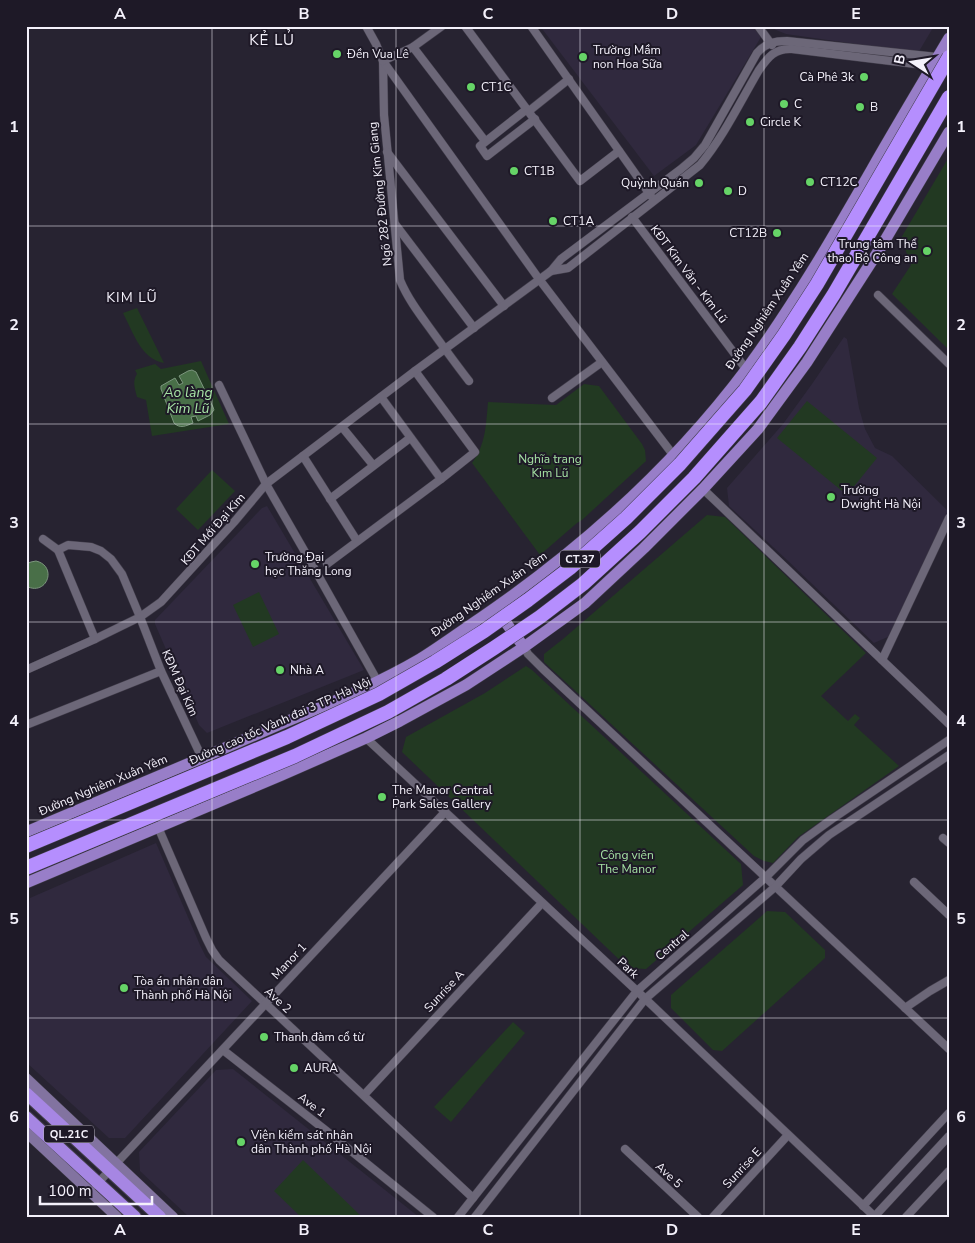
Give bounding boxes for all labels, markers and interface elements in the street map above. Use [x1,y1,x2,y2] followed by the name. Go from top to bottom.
[114,3,126,25] text: A
[298,3,310,25] text: B
[483,3,494,25] text: C
[666,3,678,25] text: D
[851,3,861,25] text: E
[249,29,295,50] district label: KẺ LỦ
[888,38,938,88] north arrow
[593,42,662,72] place label: Trường Mầm non Hoa Sữa
[346,46,409,62] place label: Đền Vua Lê
[331,48,343,60] marker: Đền Vua Lê
[577,51,589,63] marker: Trường Mầm non Hoa Sữa
[889,53,910,66] text: B
[800,69,855,85] place label: Cà Phê 3k
[858,71,870,83] marker: Cà Phê 3k
[481,79,511,95] place label: CT1C
[465,81,477,93] marker: CT1C
[794,96,802,112] place label: C
[778,98,790,110] marker: C
[870,99,878,115] place label: B
[854,101,866,113] marker: B
[760,114,802,130] place label: Circle K
[9,116,19,138] text: 1
[744,116,756,128] marker: Circle K
[956,116,966,138] text: 1
[364,121,396,267] street label: Ngõ 282 Đường Kim Giang
[524,163,555,179] place label: CT1B
[508,165,520,177] marker: CT1B
[820,174,858,190] place label: CT12C
[621,175,689,191] place label: Quỳnh Quán
[804,176,816,188] marker: CT12C
[693,177,705,189] marker: Quỳnh Quán
[738,183,747,199] place label: D
[722,185,734,197] marker: D
[563,213,594,229] place label: CT1A
[547,215,559,227] marker: CT1A
[647,222,731,326] street label: KĐT Kim Văn - Kim Lũ
[729,225,767,241] place label: CT12B
[771,227,783,239] marker: CT12B
[828,236,917,266] place label: Trung tâm Thể thao Bộ Công an
[921,245,933,257] marker: Trung tâm Thể thao Bộ Công an
[721,249,812,374] street label: Đường Nghiêm Xuân Yêm
[106,288,158,307] district label: KIM LŨ
[9,314,19,336] text: 2
[956,314,966,336] text: 2
[162,383,213,418] water label: Ao làng Kim Lũ
[518,451,582,481] park label: Nghĩa trang Kim Lũ
[841,482,921,512] place label: Trường Dwight Hà Nội
[177,490,249,568] street label: KĐT Mới Đại Kim
[825,491,837,503] marker: Trường Dwight Hà Nội
[9,512,19,534] text: 3
[956,512,966,534] text: 3
[427,548,550,641] street label: Đường Nghiêm Xuân Yêm
[265,549,351,579] place label: Trường Đại học Thăng Long
[560,550,600,568] road number: CT.37
[249,558,261,570] marker: Trường Đại học Thăng Long
[158,647,202,719] street label: KĐM Đại Kim
[290,662,324,678] place label: Nhà A
[274,664,286,676] marker: Nhà A
[186,674,373,769] street label: Đường cao tốc Vành đai 3 TP. Hà Nội
[9,710,19,732] text: 4
[956,710,966,732] text: 4
[35,751,170,820] street label: Đường Nghiêm Xuân Yêm
[392,782,493,812] place label: The Manor Central Park Sales Gallery
[376,791,388,803] marker: The Manor Central Park Sales Gallery
[598,847,657,877] park label: Công viên The Manor
[9,908,19,930] text: 5
[956,908,966,930] text: 5
[652,926,692,964] street label: Central
[268,939,310,983] street label: Manor 1
[614,954,643,983] street label: Park
[420,966,468,1015] street label: Sunrise A
[134,973,232,1003] place label: Tòa án nhân dân Thành phố Hà Nội
[118,982,130,994] marker: Tòa án nhân dân Thành phố Hà Nội
[261,984,295,1016] street label: Ave 2
[274,1029,365,1045] place label: Thanh đàm cổ từ
[258,1031,270,1043] marker: Thanh đàm cổ từ
[304,1060,338,1076] place label: AURA
[288,1062,300,1074] marker: AURA
[295,1089,329,1121] street label: Ave 1
[9,1106,19,1128] text: 6
[956,1106,966,1128] text: 6
[44,1126,94,1142] road number: QL.21C
[250,1127,372,1157] place label: Viện kiểm sát nhân dân Thành phố Hà Nội
[235,1136,247,1148] marker: Viện kiểm sát nhân dân Thành phố Hà Nội
[719,1144,765,1192] street label: Sunrise E
[652,1159,686,1191] street label: Ave 5
[40,1173,152,1205] scale bar
[48,1181,92,1201] text: 100 m
[114,1219,126,1241] text: A
[298,1219,310,1241] text: B
[483,1219,494,1241] text: C
[666,1219,678,1241] text: D
[851,1219,861,1241] text: E

